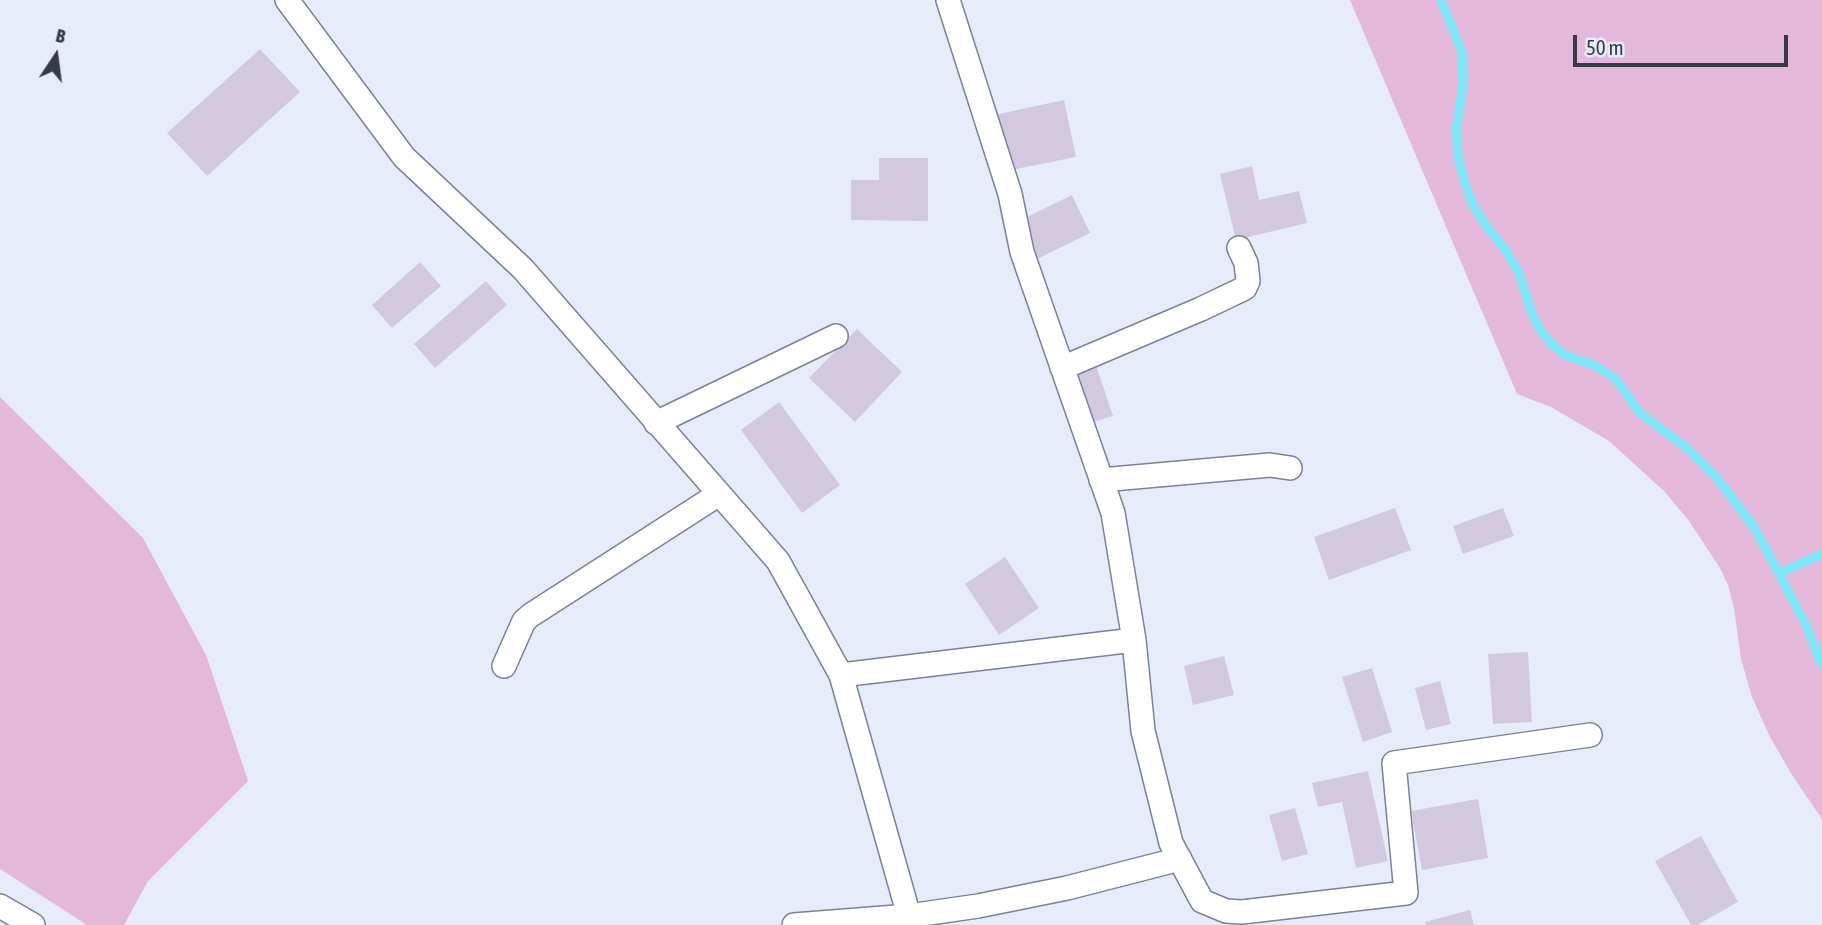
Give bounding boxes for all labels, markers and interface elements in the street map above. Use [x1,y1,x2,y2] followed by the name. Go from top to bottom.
[21,21,91,91] north arrow
[1577,21,1792,65] scale bar
[54,24,68,47] text: B
[1586,35,1624,59] text: 50 m

